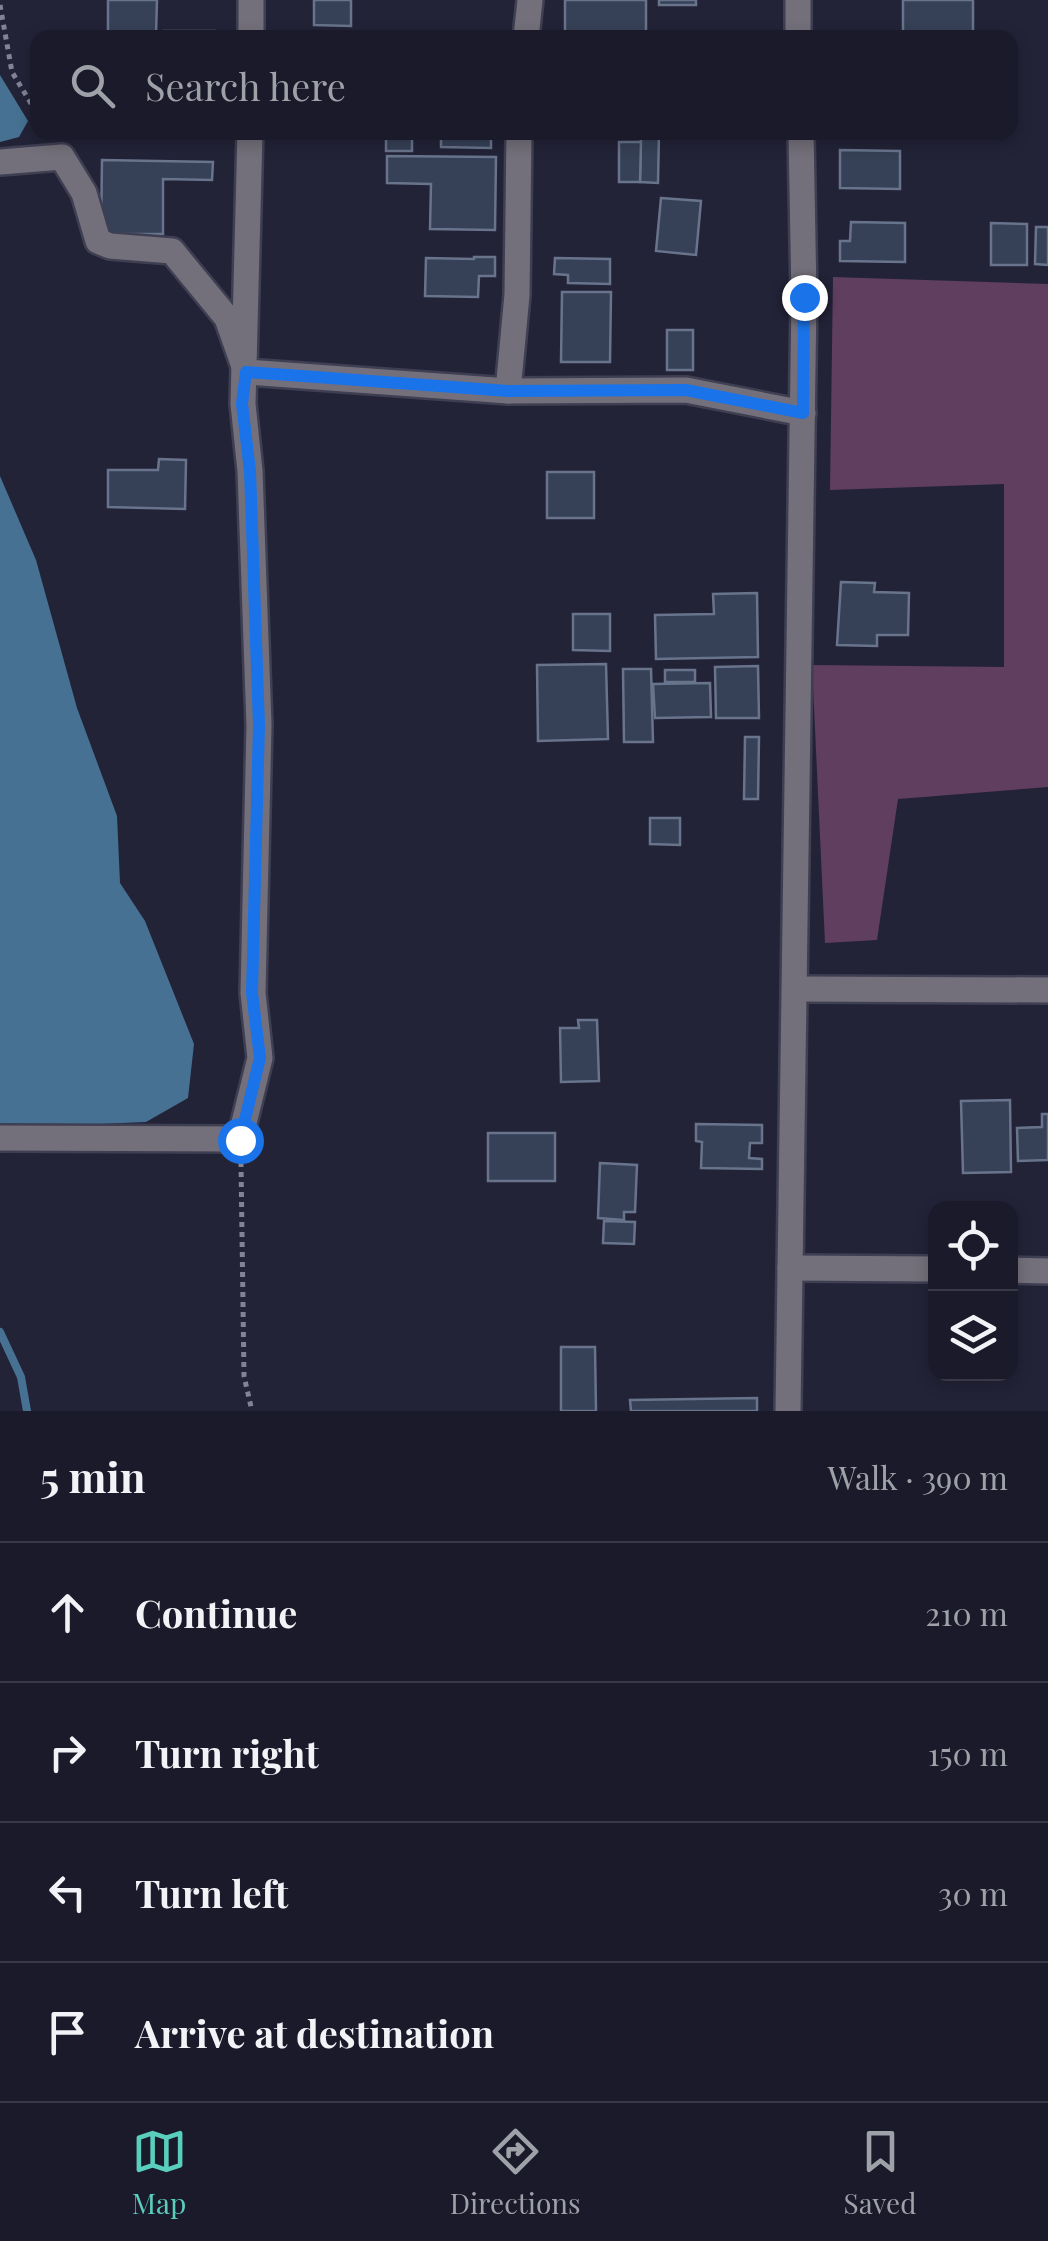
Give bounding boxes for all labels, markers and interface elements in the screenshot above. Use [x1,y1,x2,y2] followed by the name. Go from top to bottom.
[30,30,1018,140] search box
[65,58,120,113] icon: search
[145,60,346,111] text: Search here
[782,275,828,321] route end
[218,1118,264,1164] route start
[928,1201,1018,1381] map controls
[928,1201,1018,1291] button: locate
[928,1291,1018,1381] button: layers
[40,1448,145,1504] text: 5 min
[828,1455,1008,1498] text: Walk · 390 m
[40,1585,95,1640] icon: ahead
[135,1587,297,1638] text: Continue
[925,1591,1008,1634] text: 210 m
[40,1725,95,1780] icon: right
[135,1727,319,1778] text: Turn right
[928,1731,1008,1774] text: 150 m
[40,1865,95,1920] icon: left
[135,1867,288,1918] text: Turn left
[938,1871,1008,1914] text: 30 m
[40,2005,95,2060] icon: arrive
[135,2007,494,2058] text: Arrive at destination
[132,2124,187,2221] tab: Map
[450,2124,580,2221] tab: Directions
[844,2124,916,2221] tab: Saved

